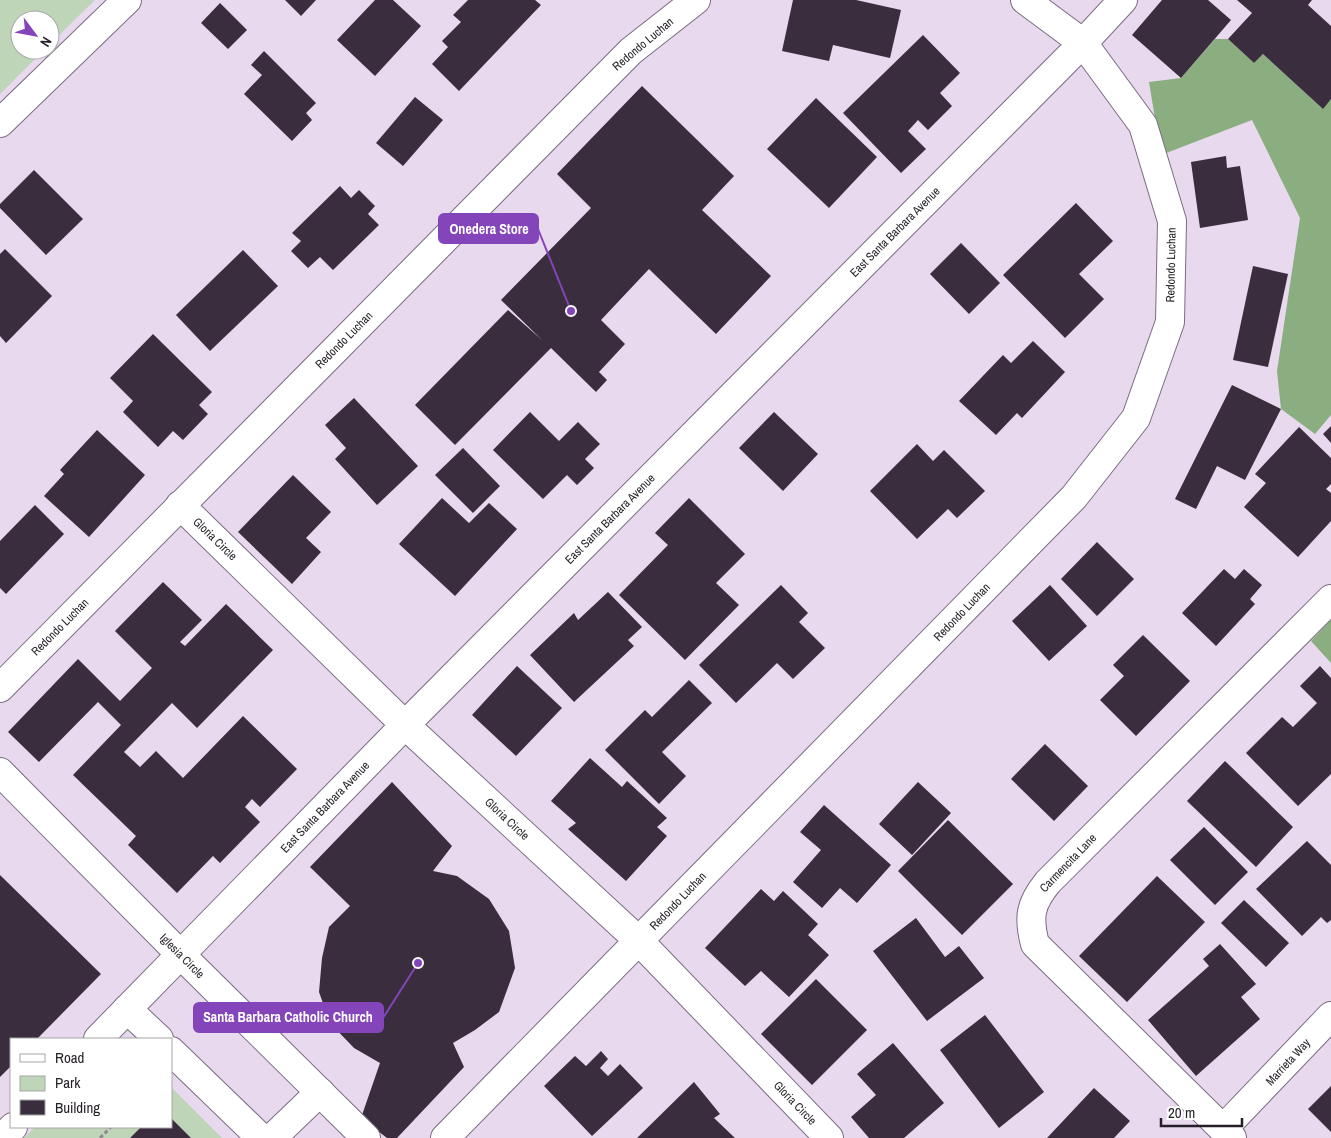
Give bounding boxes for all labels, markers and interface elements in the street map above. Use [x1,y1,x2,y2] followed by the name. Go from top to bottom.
[10,10,60,60] north arrow
[609,14,677,74] street label: Redondo Luchan
[36,34,56,50] text: N
[846,183,944,281] street label: East Santa Barbara Avenue
[439,214,538,243] callout: Onedera Store
[449,220,529,238] text: Onedera Store
[1162,227,1180,303] street label: Redondo Luchan
[312,308,376,372] street label: Redondo Luchan
[561,470,659,568] street label: East Santa Barbara Avenue
[190,514,240,564] street label: Gloria Circle
[930,579,994,645] street label: Redondo Luchan
[28,595,92,659] street label: Redondo Luchan
[277,758,373,856] street label: East Santa Barbara Avenue
[481,794,533,844] street label: Gloria Circle
[1036,830,1100,896] street label: Carmencita Lane
[646,868,710,934] street label: Redondo Luchan
[156,930,208,982] street label: Iglesia Circle
[194,1003,383,1032] callout: Santa Barbara Catholic Church
[203,1008,373,1026] text: Santa Barbara Catholic Church
[1262,1035,1314,1089] street label: Marrieta Way
[10,1038,172,1128] legend
[55,1047,84,1068] text: Road
[55,1072,81,1093] text: Park
[770,1078,820,1128] street label: Gloria Circle
[1161,1096,1242,1128] scale bar
[55,1097,100,1118] text: Building
[1168,1102,1195,1123] text: 20 m

